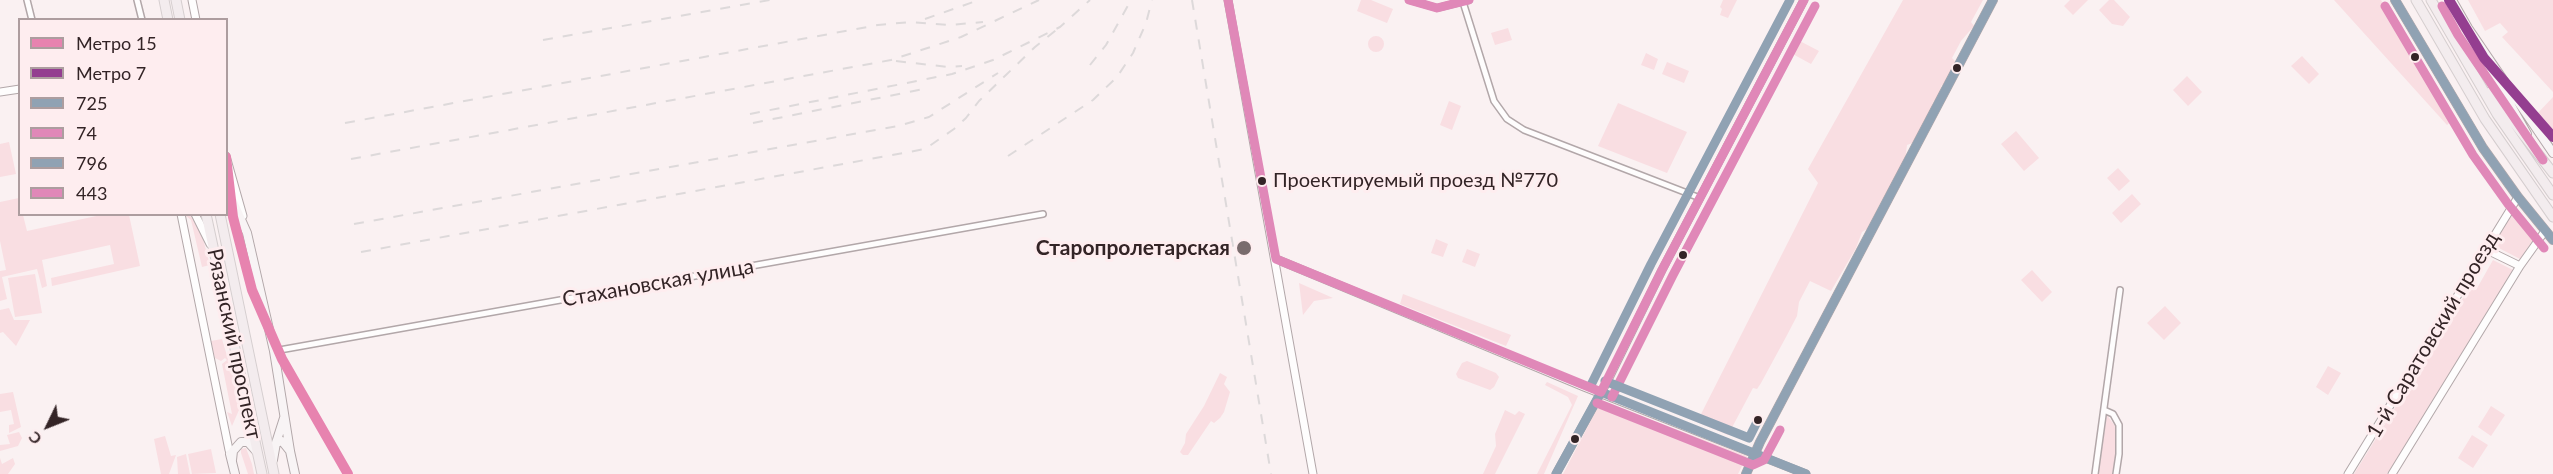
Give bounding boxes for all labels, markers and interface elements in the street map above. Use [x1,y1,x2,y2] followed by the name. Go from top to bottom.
[18,18,228,216] legend
[76,32,157,54] text: Метро 15
[2409,51,2421,63] unlabelled marker
[76,62,146,84] text: Метро 7
[1951,62,1963,74] unlabelled marker
[76,92,107,114] text: 725
[76,122,97,144] text: 74
[76,152,107,174] text: 796
[1273,169,1558,193] place label: Проектируемый проезд №770
[1256,175,1268,187] marker: Проектируемый проезд №770
[76,182,107,204] text: 443
[2362,227,2504,443] street label: 1-й Саратовский проезд
[1036,235,1230,261] place label: Старопролетарская
[1235,239,1253,257] marker: Старопролетарская
[201,246,267,442] street label: Рязанский проспект
[1677,249,1689,261] unlabelled marker
[560,254,756,312] street label: Стахановская улица
[18,396,78,456] north arrow
[1752,414,1764,426] unlabelled marker
[24,428,45,449] text: С
[1569,433,1581,445] unlabelled marker

